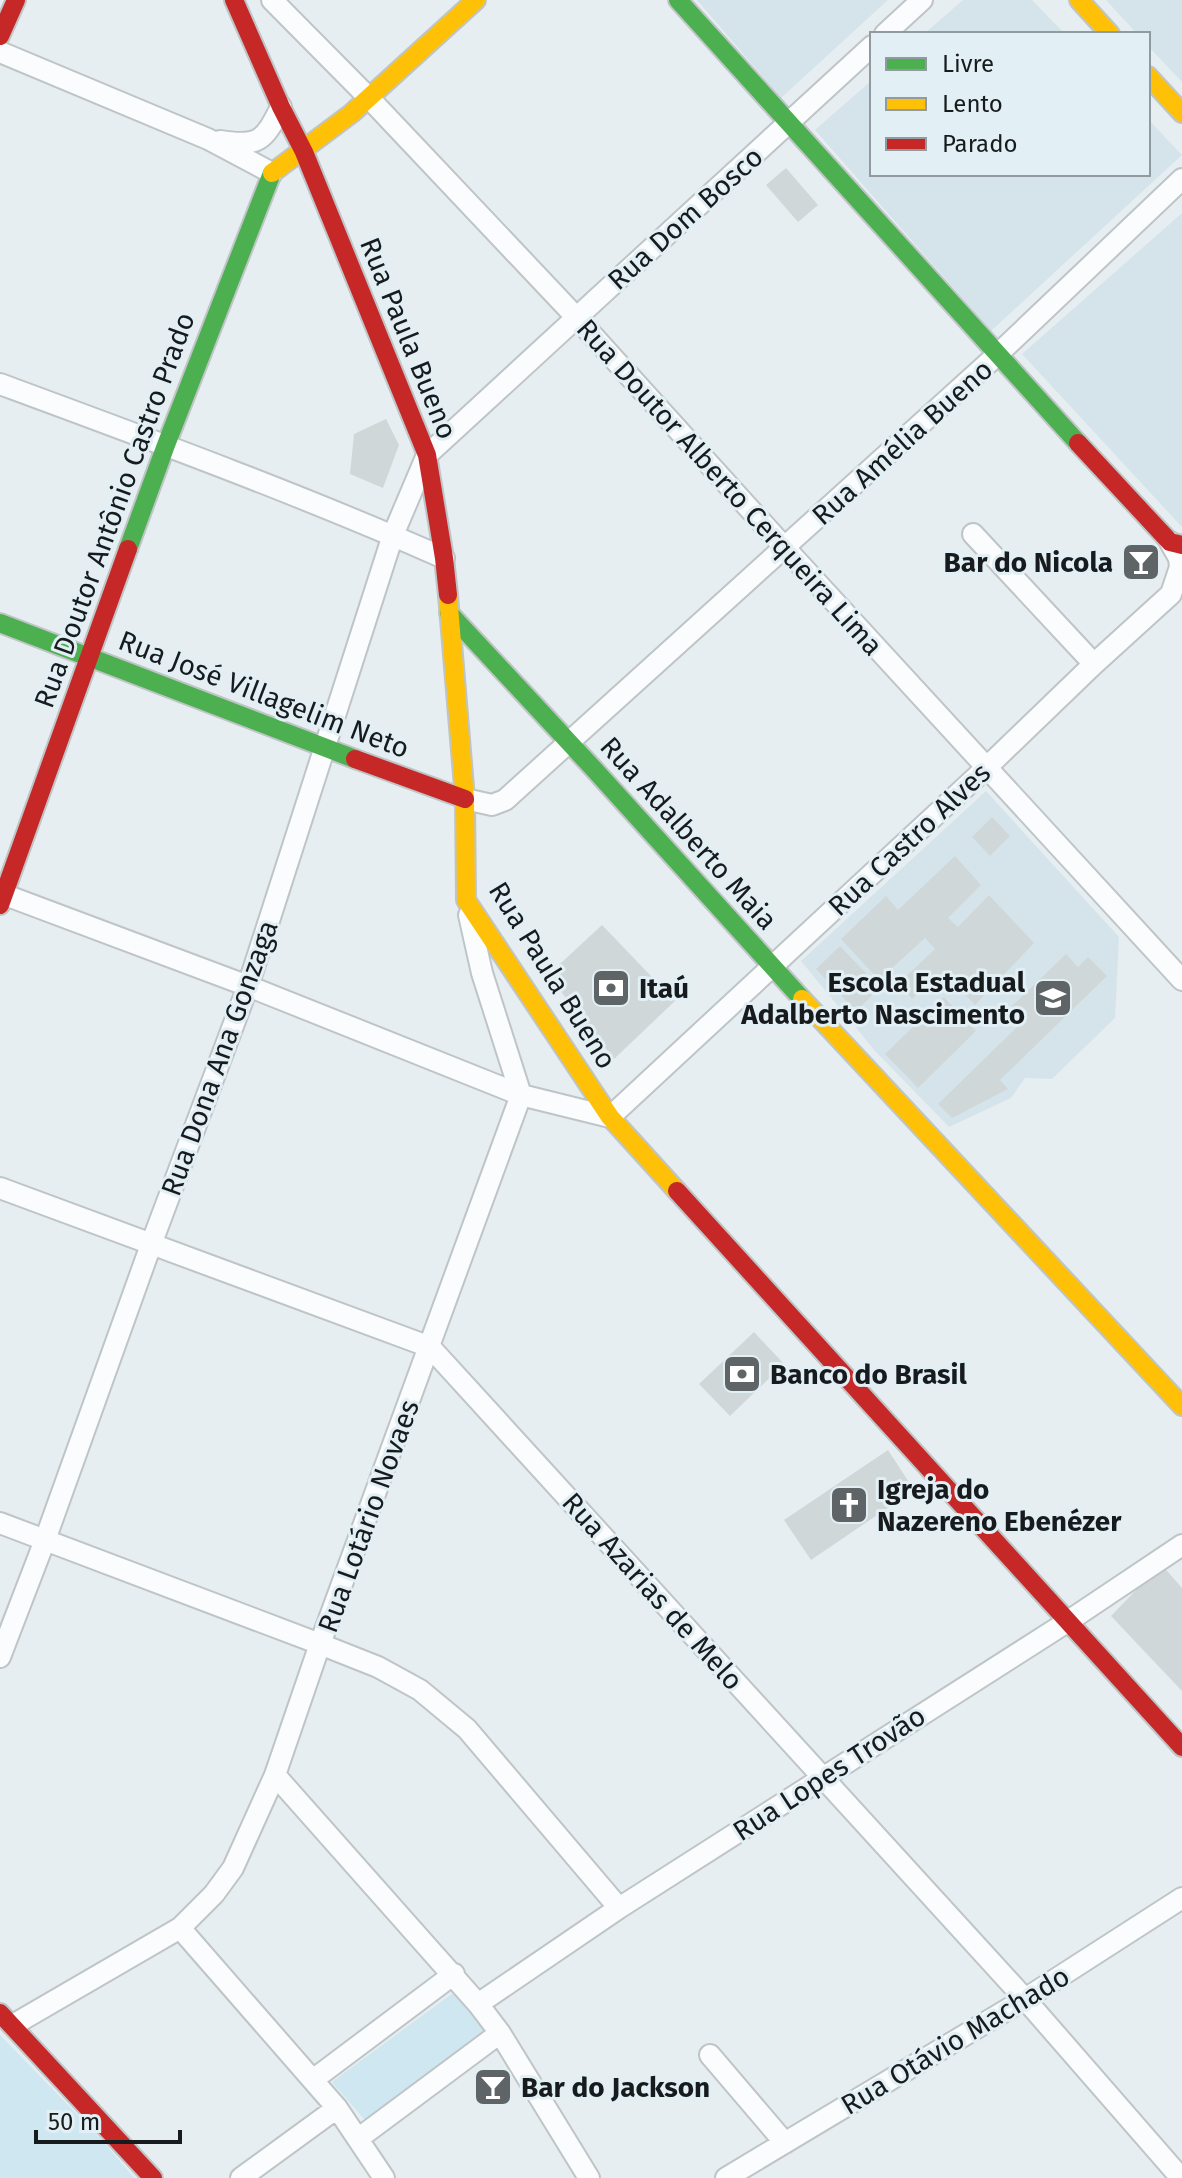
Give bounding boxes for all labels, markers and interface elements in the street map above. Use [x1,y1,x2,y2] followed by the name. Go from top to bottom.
[870,32,1150,176] legend
[942,50,994,78] text: Livre
[942,90,1003,118] text: Lento
[942,130,1018,158] text: Parado
[601,140,770,297] street label: Rua Dom Bosco
[353,233,464,444] street label: Rua Paula Bueno
[27,308,202,712] street label: Rua Doutor Antônio Castro Prado
[570,312,890,662] street label: Rua Doutor Alberto Cerqueira Lima
[805,353,999,532] street label: Rua Amélia Bueno
[1120,541,1162,583] bar icon: Bar do Nicola
[944,546,1113,579] place label: Bar do Nicola
[114,624,414,765] street label: Rua José Villagelim Neto
[593,730,784,937] street label: Rua Adalberto Maia
[822,756,997,923] street label: Rua Castro Alves
[482,876,623,1075] street label: Rua Paula Bueno
[154,916,285,1200] street label: Rua Dona Ana Gonzaga
[740,966,1026,1031] place label: Escola Estadual Adalberto Nascimento
[590,967,632,1009] bank icon: Itaú
[639,972,689,1005] place label: Itaú
[1032,977,1074,1019] school or university icon: Escola Estadual Adalberto Nascimento
[721,1353,763,1395] bank icon: Banco do Brasil
[770,1358,967,1391] place label: Banco do Brasil
[311,1395,426,1637] street label: Rua Lotário Novaes
[877,1473,1122,1538] place label: Igreja do Nazereno Ebenézer
[828,1484,870,1526] church icon: Igreja do Nazereno Ebenézer
[555,1486,750,1697] street label: Rua Azarias de Melo
[727,1699,932,1848] street label: Rua Lopes Trovão
[835,1959,1075,2122] street label: Rua Otávio Machado
[472,2066,514,2108] bar icon: Bar do Jackson
[521,2071,710,2104] place label: Bar do Jackson
[36,2094,180,2144] scale bar
[48,2108,100,2136] text: 50 m

